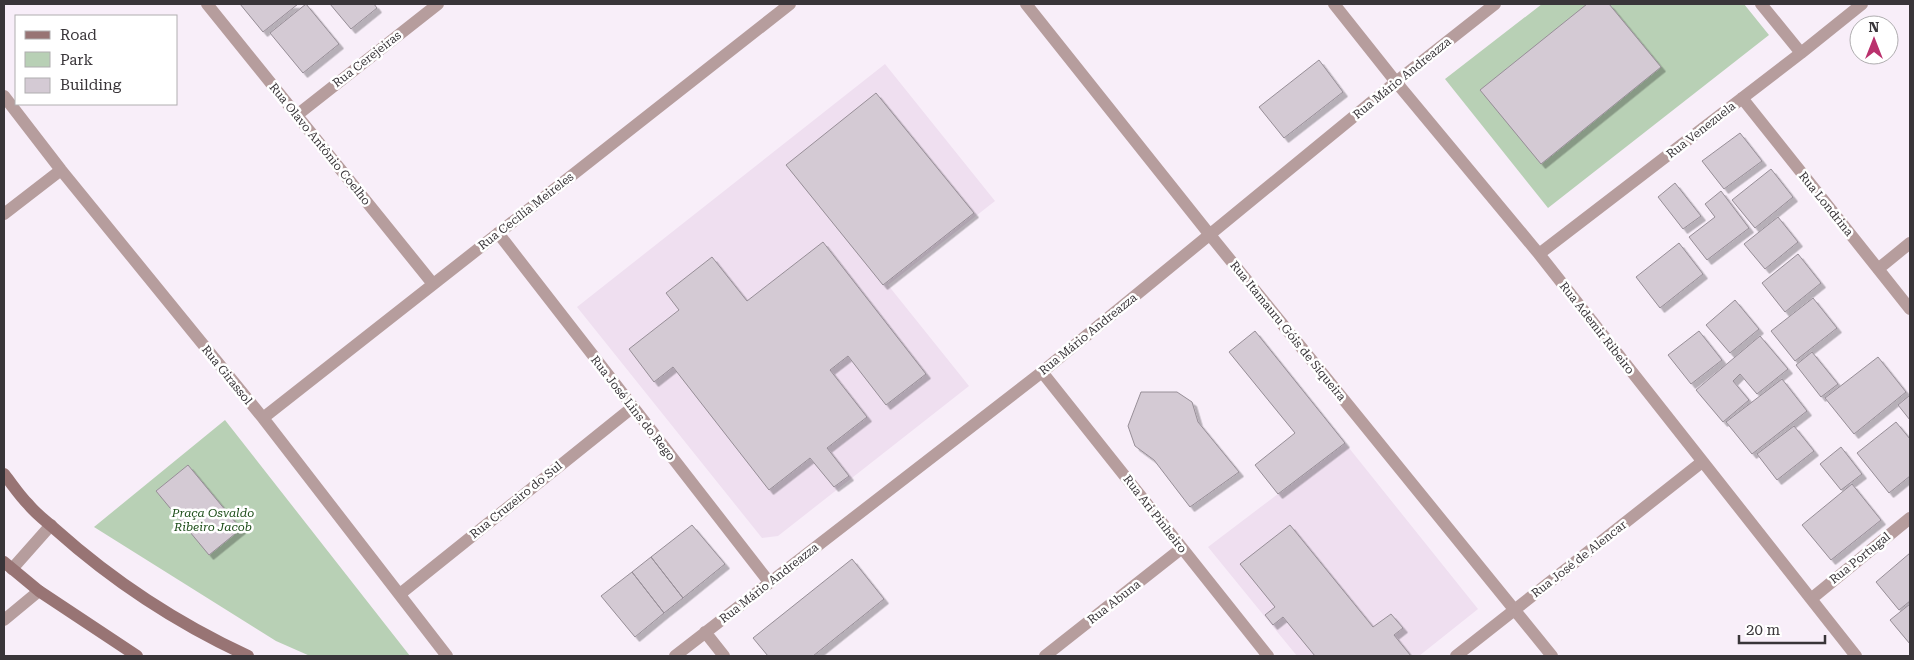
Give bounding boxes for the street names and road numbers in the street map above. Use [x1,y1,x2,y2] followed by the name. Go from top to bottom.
[330,28,404,90] street label: Rua Cerejeiras
[1350,34,1454,122] street label: Rua Mário Andreazza
[266,80,374,208] street label: Rua Olavo Antônio Coelho
[1664,98,1739,161] street label: Rua Venezuela
[476,169,577,253] street label: Rua Cecília Meireles
[1796,169,1856,239] street label: Rua Londrina
[1227,258,1349,404] street label: Rua Itamauru Góis de Siqueira
[1557,279,1637,377] street label: Rua Ademir Ribeiro
[1036,290,1140,378] street label: Rua Mário Andreazza
[199,343,255,408] street label: Rua Girassol
[588,353,678,463] street label: Rua José Lins do Rego
[467,458,565,541] street label: Rua Cruzeiro do Sul
[1120,472,1190,556] street label: Rua Ari Pinheiro
[1529,518,1629,600] street label: Rua José de Alencar
[1827,529,1893,587] street label: Rua Portugal
[717,540,822,626] street label: Rua Mário Andreazza
[1085,577,1144,627] street label: Rua Abuna

